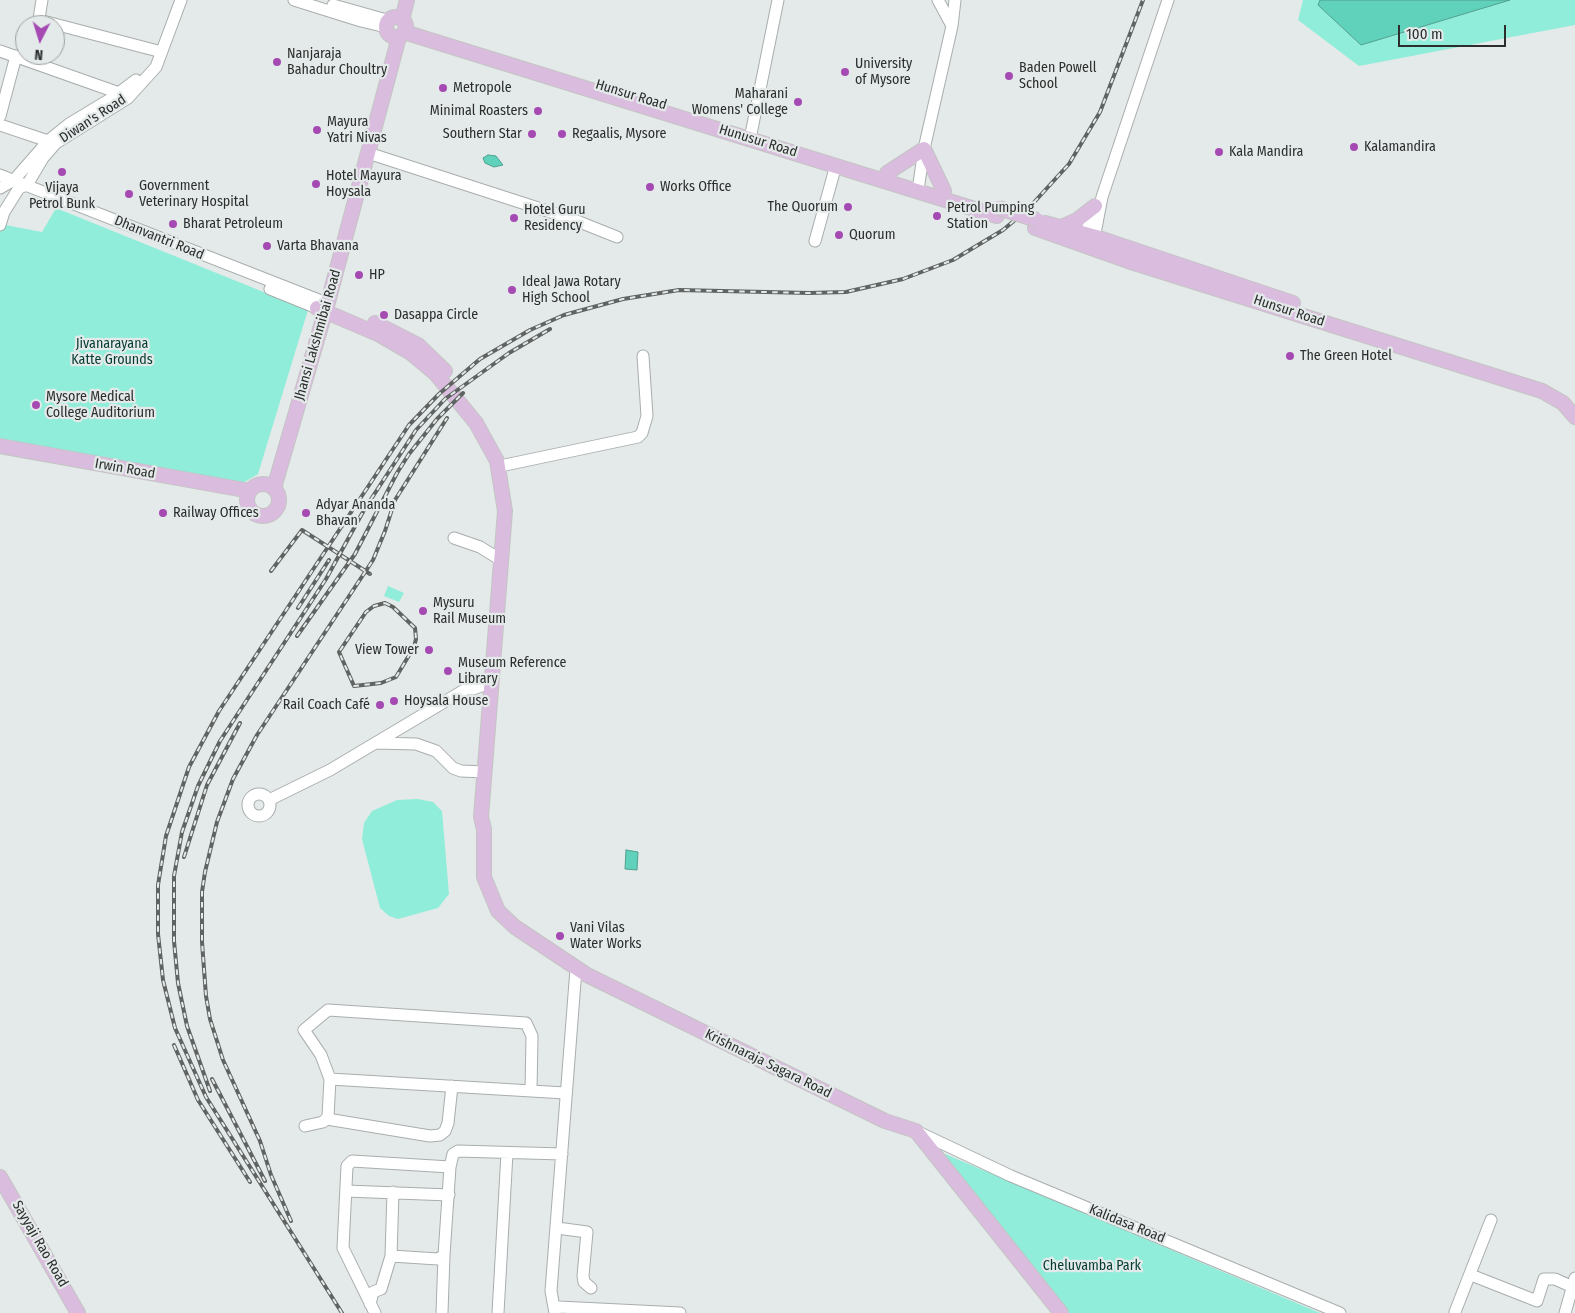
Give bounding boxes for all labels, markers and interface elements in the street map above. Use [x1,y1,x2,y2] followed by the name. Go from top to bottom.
[15,15,65,65] north arrow
[1400,15,1508,47] scale bar
[1406,25,1443,43] text: 100 m
[34,46,44,63] text: N
[287,46,387,78] place label: Nanjaraja Bahadur Choultry
[271,56,283,68] marker: Nanjaraja Bahadur Choultry
[855,56,912,88] place label: University of Mysore
[1019,60,1096,92] place label: Baden Powell School
[839,66,851,78] marker: University of Mysore
[1003,70,1015,82] marker: Baden Powell School
[593,76,669,114] street label: Hunsur Road
[453,80,512,96] place label: Metropole
[437,82,449,94] marker: Metropole
[692,86,788,118] place label: Maharani Womens' College
[57,91,129,147] street label: Diwan's Road
[792,96,804,108] marker: Maharani Womens' College
[430,103,528,119] place label: Minimal Roasters
[532,105,544,117] marker: Minimal Roasters
[327,114,387,146] place label: Mayura Yatri Nivas
[717,121,799,161] street label: Hunusur Road
[311,124,323,136] marker: Mayura Yatri Nivas
[443,126,522,142] place label: Southern Star
[572,126,666,142] place label: Regaalis, Mysore
[526,128,538,140] marker: Southern Star
[556,128,568,140] marker: Regaalis, Mysore
[1364,139,1436,155] place label: Kalamandira
[1348,141,1360,153] marker: Kalamandira
[1229,144,1303,160] place label: Kala Mandira
[1213,146,1225,158] marker: Kala Mandira
[56,166,68,178] marker: Vijaya Petrol Bunk
[326,168,402,200] place label: Hotel Mayura Hoysala
[139,178,249,210] place label: Government Veterinary Hospital
[310,178,322,190] marker: Hotel Mayura Hoysala
[660,179,731,195] place label: Works Office
[29,180,95,212] place label: Vijaya Petrol Bunk
[644,181,656,193] marker: Works Office
[123,188,135,200] marker: Government Veterinary Hospital
[767,199,838,215] place label: The Quorum
[947,200,1034,232] place label: Petrol Pumping Station
[842,201,854,213] marker: The Quorum
[524,202,586,234] place label: Hotel Guru Residency
[931,210,943,222] marker: Petrol Pumping Station
[112,212,206,264] street label: Dhanvantri Road
[508,212,520,224] marker: Hotel Guru Residency
[183,216,283,232] place label: Bharat Petroleum
[167,218,179,230] marker: Bharat Petroleum
[849,227,895,243] place label: Quorum
[833,229,845,241] marker: Quorum
[277,238,359,254] place label: Varta Bhavana
[261,240,273,252] marker: Varta Bhavana
[369,267,385,283] place label: HP
[291,268,345,402] street label: Jhansi Lakshmibai Road
[353,269,365,281] marker: HP
[522,274,621,306] place label: Ideal Jawa Rotary High School
[506,284,518,296] marker: Ideal Jawa Rotary High School
[1251,292,1327,330] street label: Hunsur Road
[394,307,478,323] place label: Dasappa Circle
[378,309,390,321] marker: Dasappa Circle
[71,336,153,368] park label: Jivanarayana Katte Grounds
[1300,348,1392,364] place label: The Green Hotel
[1284,350,1296,362] marker: The Green Hotel
[46,389,155,422] place label: Mysore Medical College Auditorium
[30,399,42,411] marker: Mysore Medical College Auditorium
[94,455,156,483] street label: Irwin Road
[316,497,395,530] place label: Adyar Ananda Bhavan
[173,505,259,521] place label: Railway Offices
[157,507,169,519] marker: Railway Offices
[300,507,312,519] marker: Adyar Ananda Bhavan
[433,595,506,628] place label: Mysuru Rail Museum
[417,605,429,617] marker: Mysuru Rail Museum
[355,642,419,658] place label: View Tower
[423,644,435,656] marker: View Tower
[458,655,566,688] place label: Museum Reference Library
[442,665,454,677] marker: Museum Reference Library
[404,693,488,709] place label: Hoysala House
[388,695,400,707] marker: Hoysala House
[283,697,370,713] place label: Rail Coach Café
[374,699,386,711] marker: Rail Coach Café
[570,920,641,952] place label: Vani Vilas Water Works
[554,930,566,942] marker: Vani Vilas Water Works
[702,1026,834,1102] street label: Krishnaraja Sagara Road
[8,1198,72,1290] street label: Sayyaji Rao Road
[1087,1201,1167,1247] street label: Kalidasa Road
[1043,1258,1141,1274] park label: Cheluvamba Park

